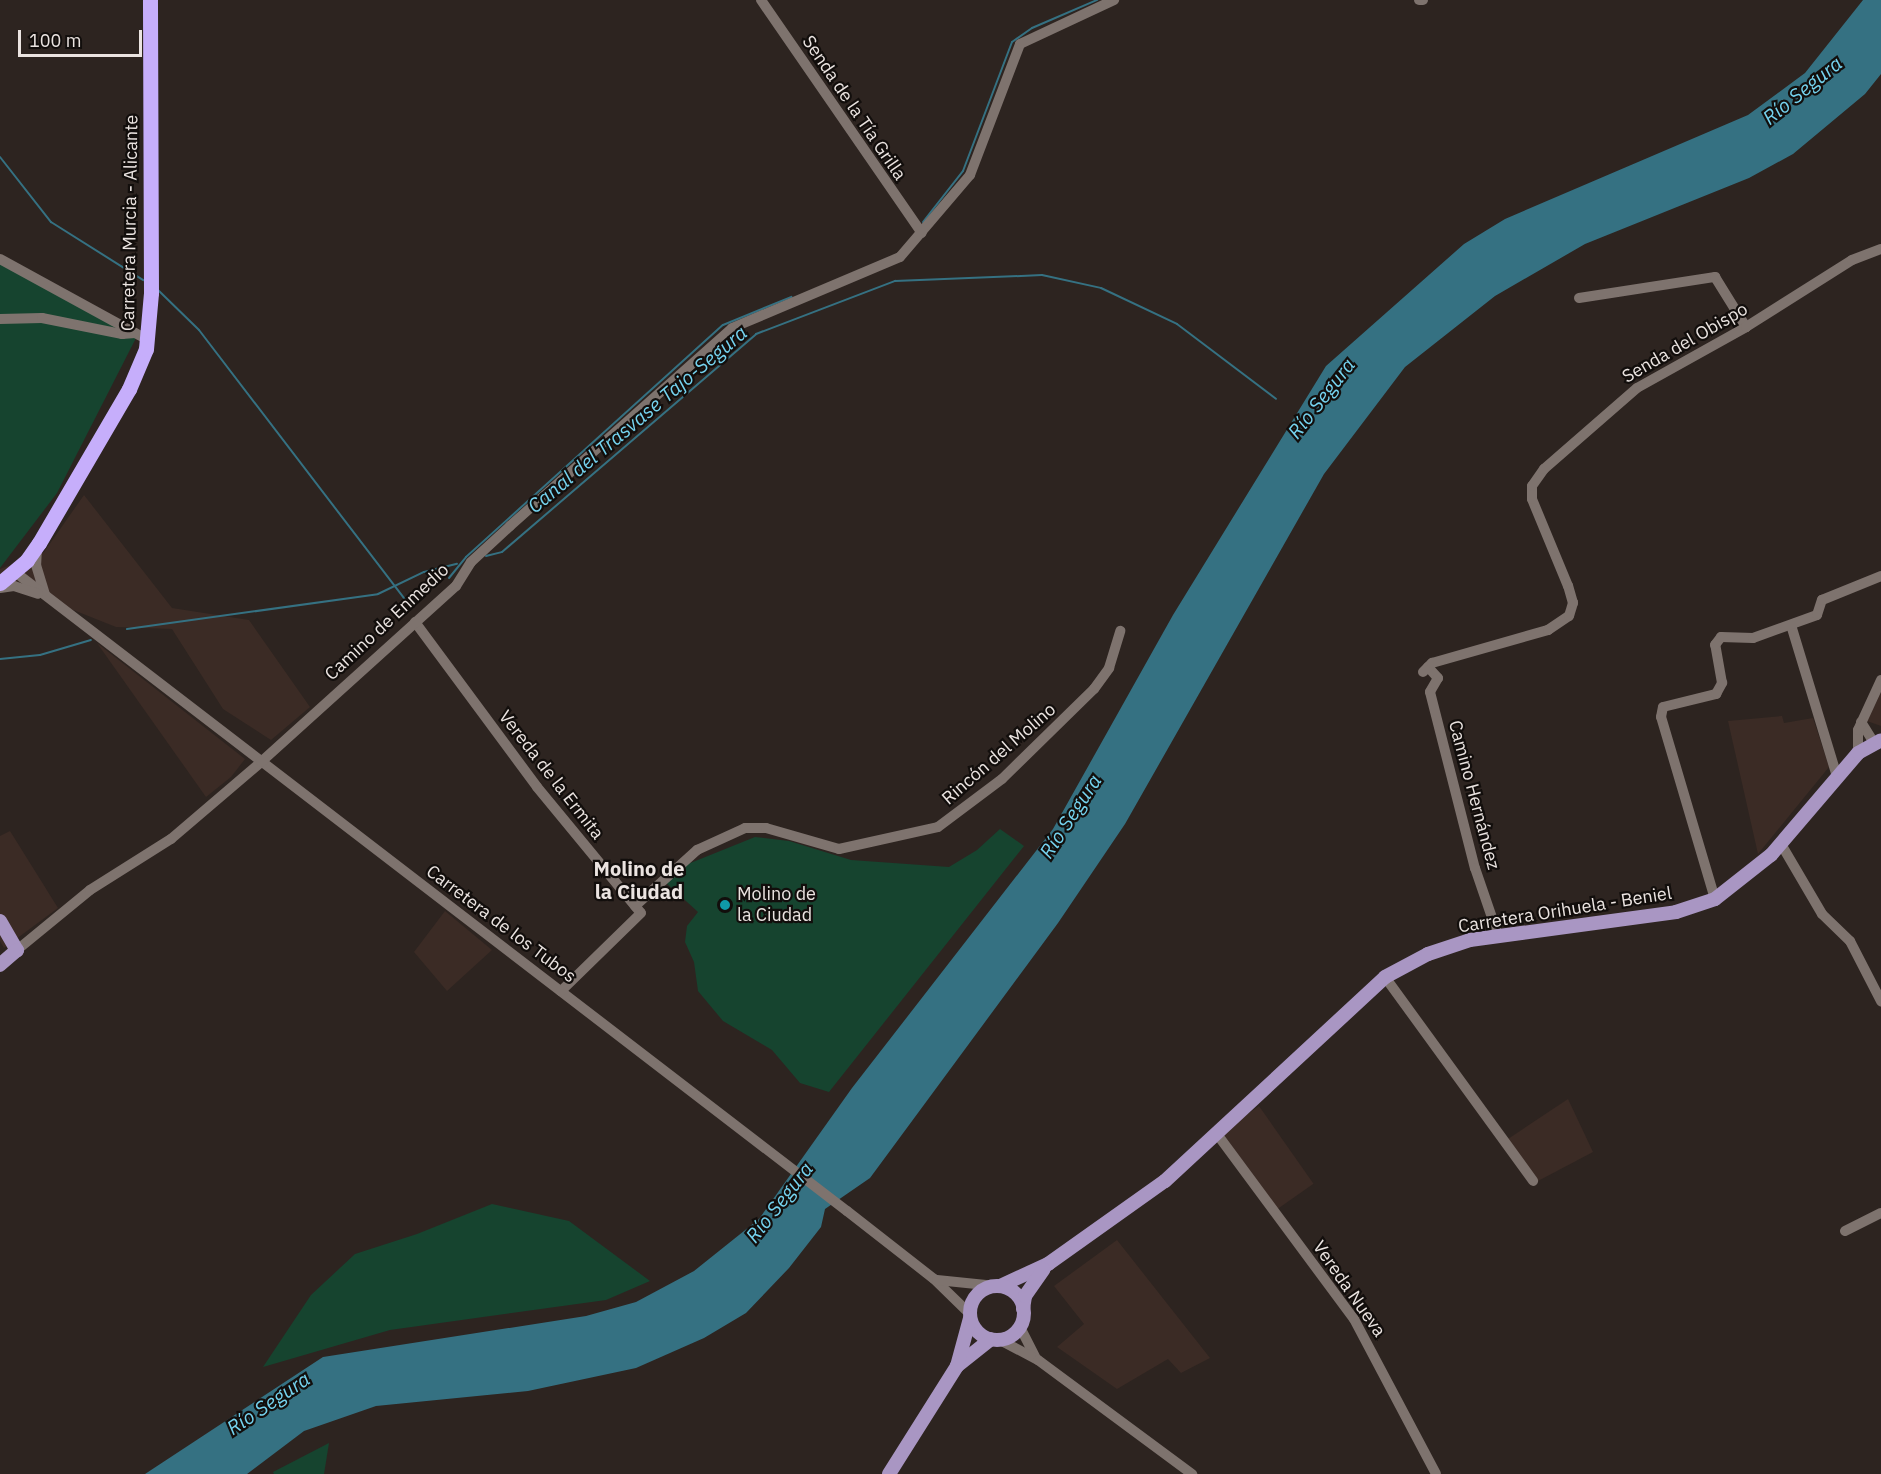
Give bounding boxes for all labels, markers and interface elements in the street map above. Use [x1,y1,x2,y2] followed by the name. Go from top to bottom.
[21,18,146,56] scale bar
[29,29,81,52] text: 100 m
[798,32,910,184] street label: Senda de la Tía Grilla
[1757,51,1847,129] water label: Río Segura
[117,115,143,331] street label: Carretera Murcia - Alicante
[1618,298,1752,388] street label: Senda del Obispo
[522,320,752,518] water label: Canal del Trasvase Tajo-Segura
[1282,353,1360,443] water label: Río Segura
[321,559,453,685] street label: Camino de Enmedio
[938,699,1060,809] street label: Rincón del Molino
[494,706,608,844] street label: Vereda de la Ermita
[1444,718,1504,872] street label: Camino Hernández
[1034,769,1106,863] water label: Río Segura
[594,856,684,903] district label: Molino de la Ciudad
[422,861,580,987] street label: Carretera de los Tubos
[1457,882,1673,938] street label: Carretera Orihuela - Beniel
[737,884,816,926] place label: Molino de la Ciudad
[718,898,732,912] marker: Molino de la Ciudad
[740,1157,818,1247] water label: Río Segura
[1308,1237,1390,1341] street label: Vereda Nueva
[222,1366,314,1440] water label: Río Segura

